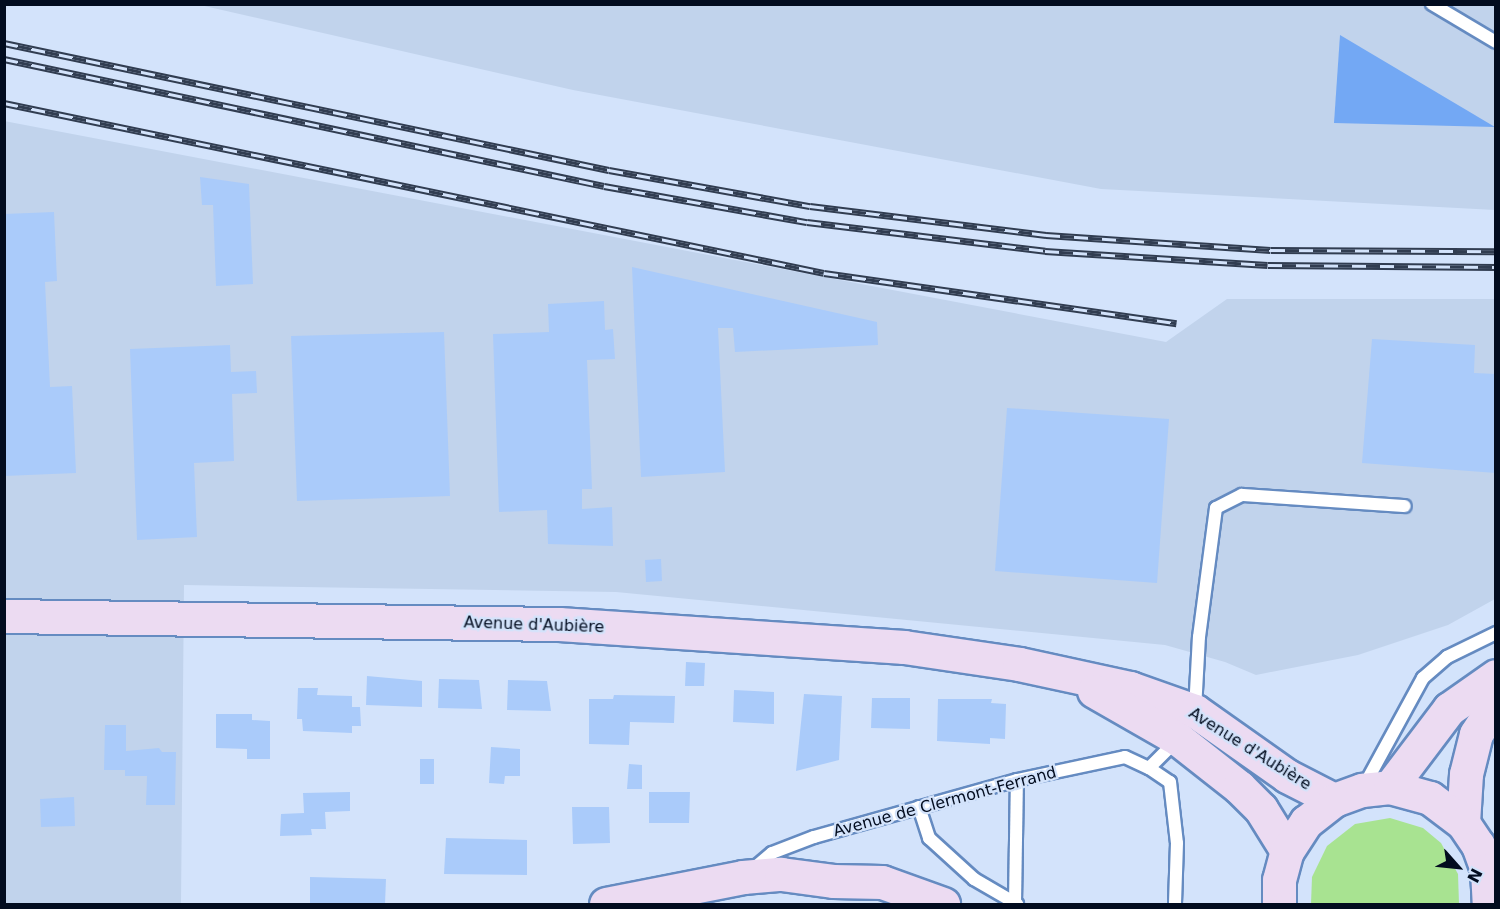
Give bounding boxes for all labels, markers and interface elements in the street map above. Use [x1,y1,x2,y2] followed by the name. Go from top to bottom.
[463,613,605,637] street label: Avenue d'Aubière
[1185,704,1315,794] street label: Avenue d'Aubière
[831,763,1059,841] street label: Avenue de Clermont-Ferrand
[1428,837,1488,897] north arrow
[1463,865,1486,886] text: N

